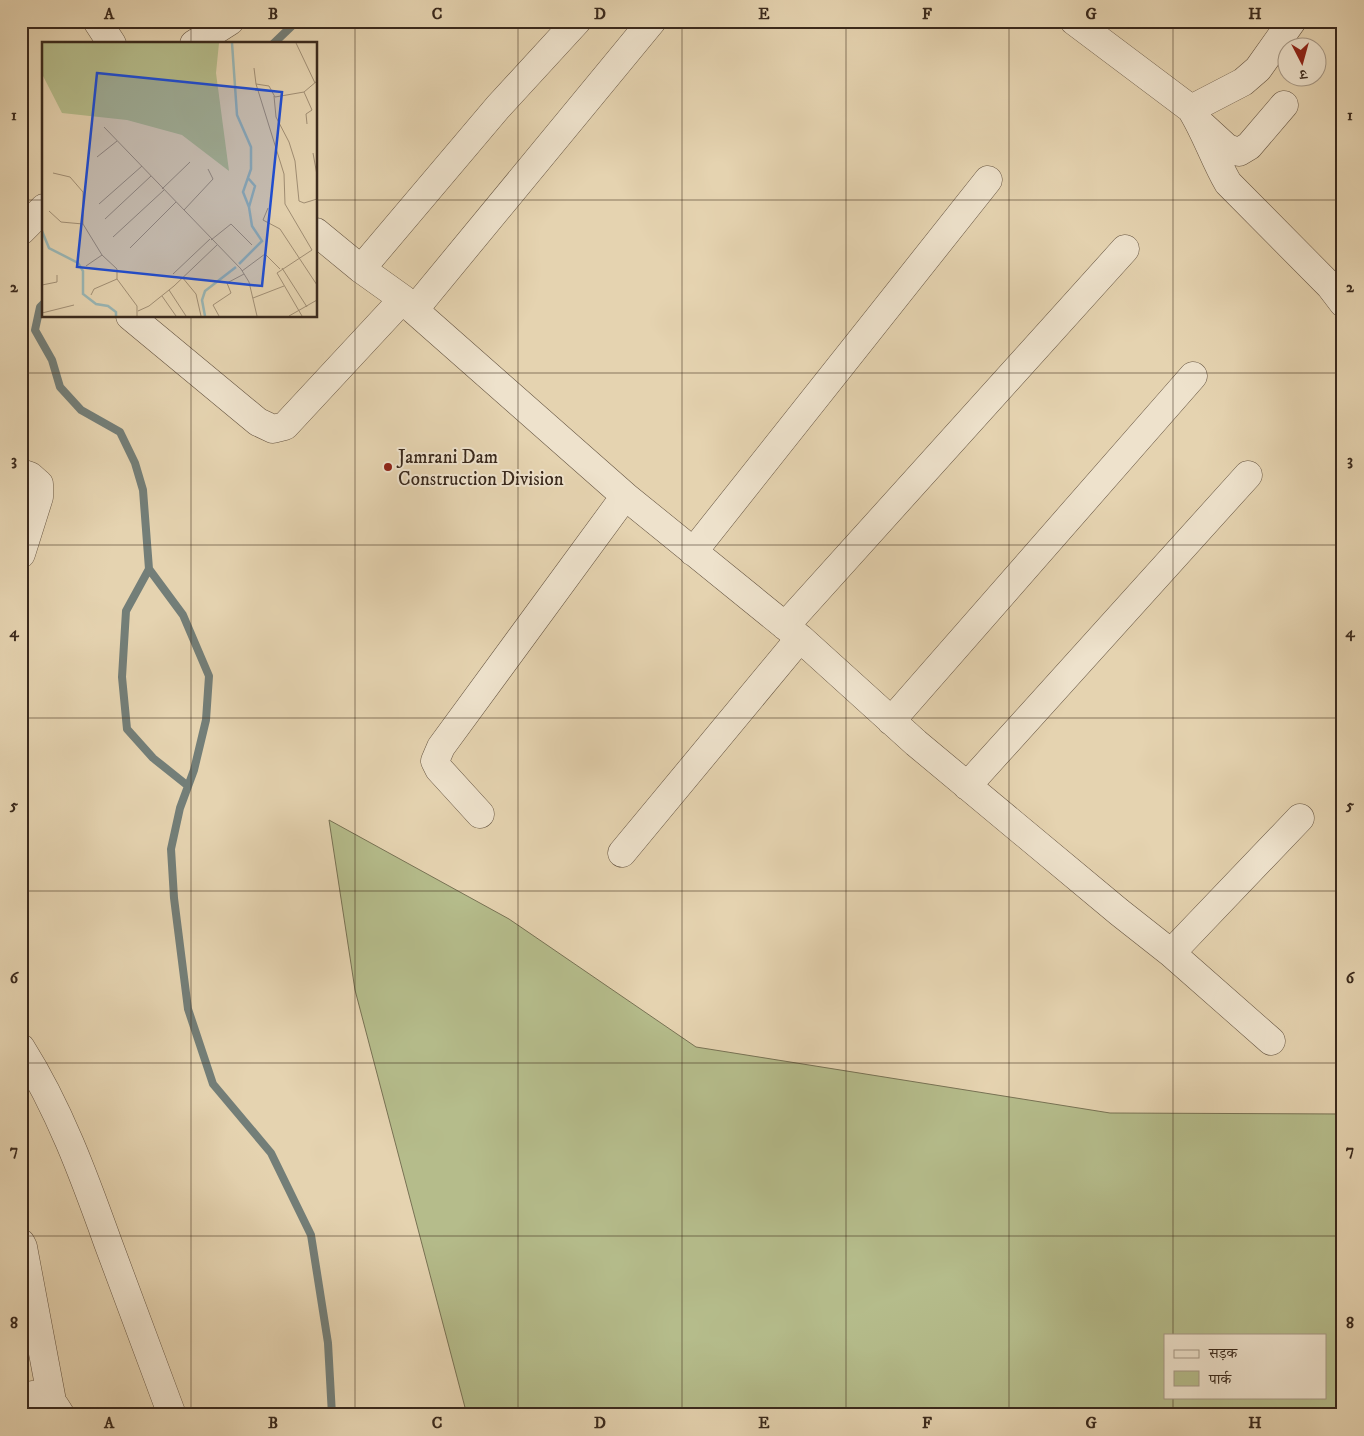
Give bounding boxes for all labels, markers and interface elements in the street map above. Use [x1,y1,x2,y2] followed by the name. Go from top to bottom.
[103,4,115,24] text: A
[268,4,278,24] text: B
[432,4,442,24] text: C
[594,4,606,24] text: D
[758,4,770,24] text: E
[922,4,932,24] text: F
[1085,4,1097,24] text: G
[1248,4,1262,24] text: H
[1276,38,1326,88] north arrow
[42,42,318,318] inset map
[1298,65,1309,83] text: उ
[11,105,17,125] text: 1
[1347,105,1353,125] text: 1
[10,277,19,297] text: 2
[1346,277,1355,297] text: 2
[396,446,564,491] place label: Jamrani Dam Construction Division
[11,450,17,470] text: 3
[1347,450,1353,470] text: 3
[382,461,394,473] marker: Jamrani Dam Construction Division
[8,622,19,642] text: 4
[1344,622,1355,642] text: 4
[9,795,18,815] text: 5
[1345,795,1354,815] text: 5
[10,968,20,988] text: 6
[1346,968,1356,988] text: 6
[10,1140,18,1160] text: 7
[1346,1140,1354,1160] text: 7
[10,1313,18,1333] text: 8
[1346,1313,1354,1333] text: 8
[1164,1334,1326,1398] legend
[1208,1344,1238,1363] text: सड़क
[1208,1370,1232,1389] text: पार्क
[103,1413,115,1433] text: A
[268,1413,278,1433] text: B
[432,1413,442,1433] text: C
[594,1413,606,1433] text: D
[758,1413,770,1433] text: E
[922,1413,932,1433] text: F
[1085,1413,1097,1433] text: G
[1248,1413,1262,1433] text: H

